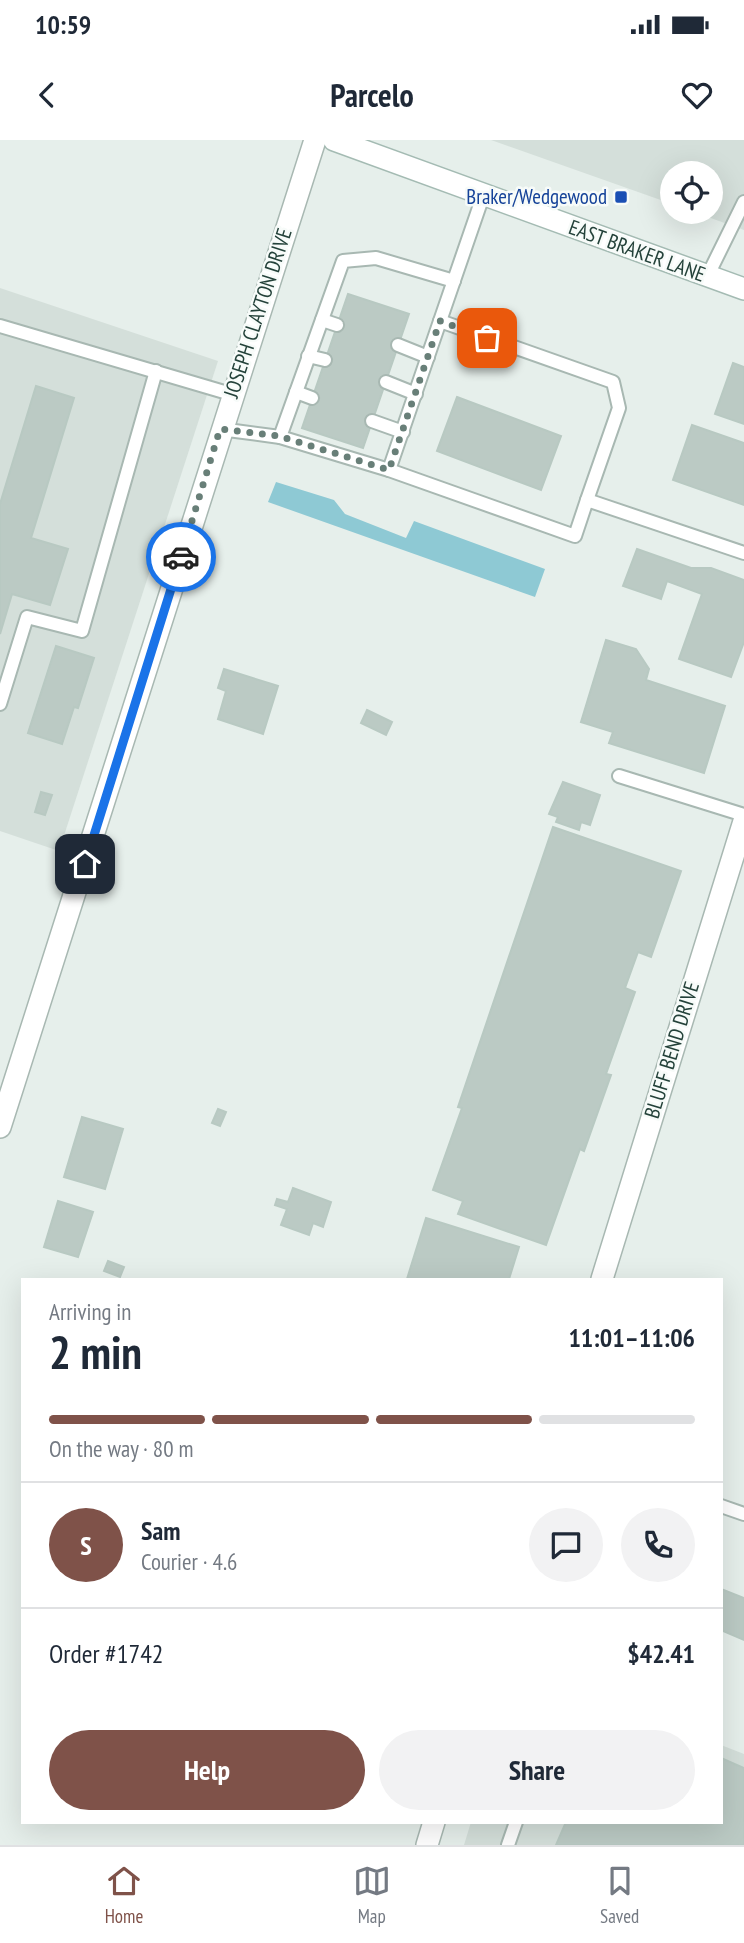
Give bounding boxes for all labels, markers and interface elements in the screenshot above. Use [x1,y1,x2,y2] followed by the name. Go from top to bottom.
[35,8,91,41] text: 10:59
[330,74,414,116] text: Parcelo
[28,76,66,114] icon: back
[678,76,716,114] icon: heart
[660,161,723,224] map controls
[660,161,723,224] button: locate
[466,183,607,210] place label: Braker/Wedgewood
[613,189,629,205] marker: Braker/Wedgewood
[565,213,709,288] street label: EAST BRAKER LANE
[217,225,298,402] street label: JOSEPH CLAYTON DRIVE
[457,308,517,368] pin
[468,319,506,357] icon: bag
[146,522,216,592] courier
[162,538,200,576] icon: car
[55,834,115,894] pin
[66,845,104,883] icon: home
[638,978,705,1122] street label: BLUFF BEND DRIVE
[49,1297,131,1326] text: Arriving in
[568,1321,695,1354] text: 11:01–11:06
[49,1322,142,1382] text: 2 min
[49,1434,193,1463] text: On the way · 80 m
[529,1508,603,1582] button: chat
[621,1508,695,1582] button: phone
[141,1514,180,1547] text: Sam
[80,1529,92,1562] text: S
[141,1547,237,1576] text: Courier · 4.6
[49,1637,164,1670] text: Order #1742
[627,1637,695,1670] text: $42.41
[49,1730,365,1810] button: Help
[379,1730,695,1810] button: Share
[105,1862,143,1928] tab: Home
[353,1862,391,1928] tab: Map
[600,1862,639,1928] tab: Saved

